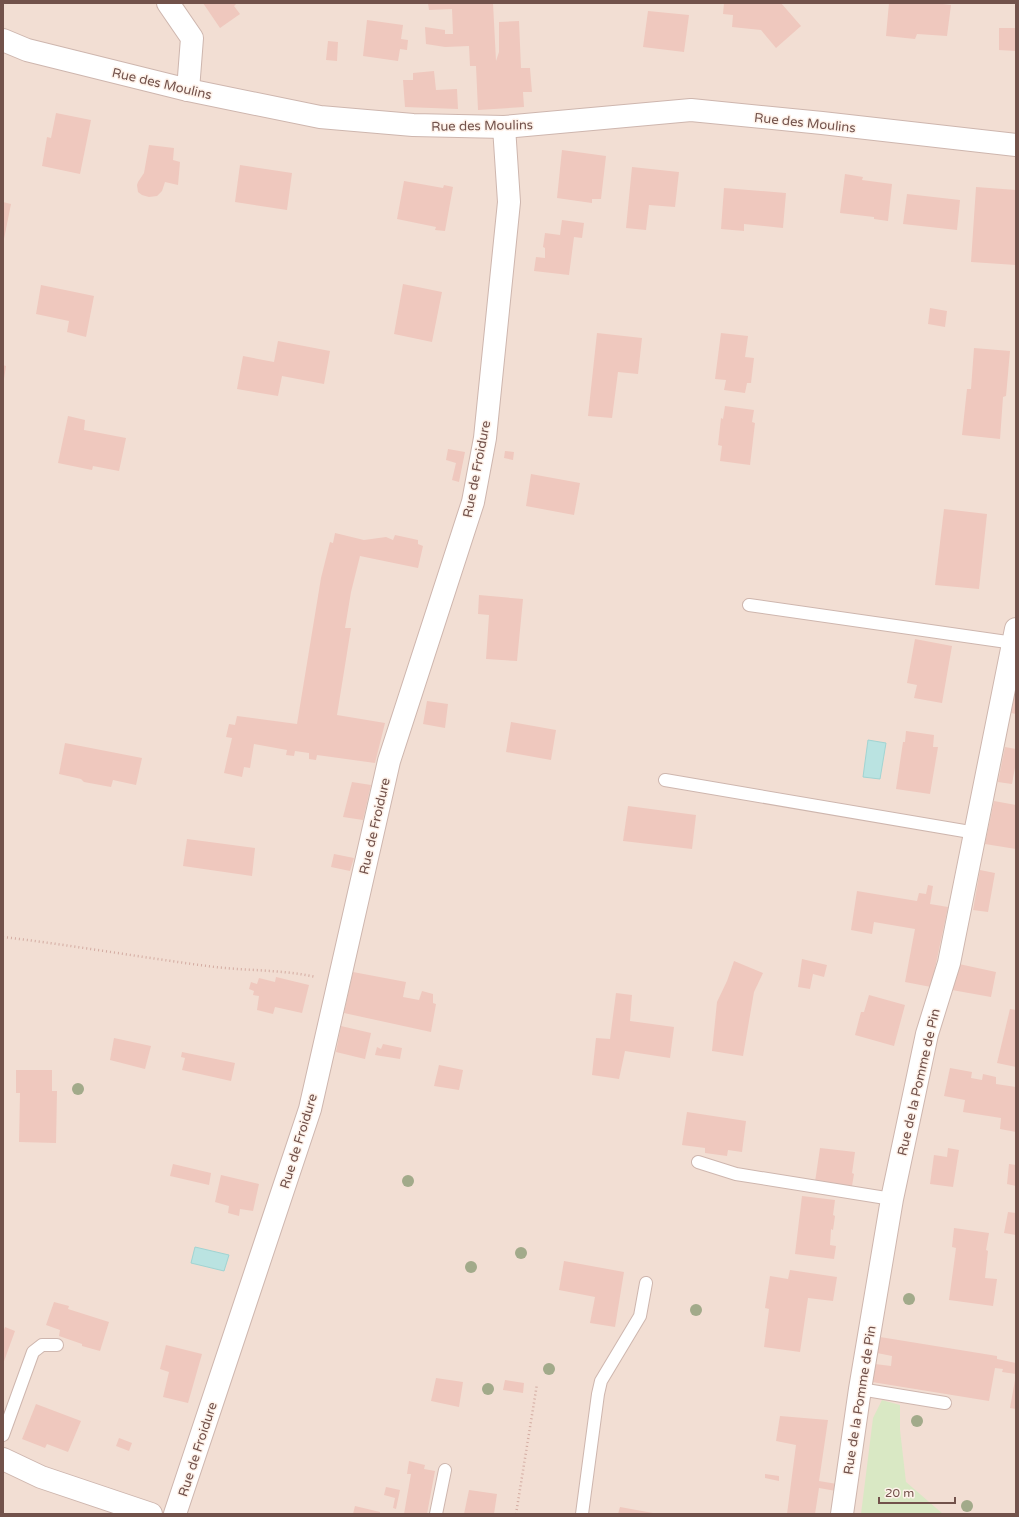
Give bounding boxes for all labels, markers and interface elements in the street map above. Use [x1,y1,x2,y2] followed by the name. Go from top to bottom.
[110,65,213,103] street label: Rue des Moulins
[753,110,856,136] street label: Rue des Moulins
[431,117,533,135] street label: Rue des Moulins
[460,419,494,519] street label: Rue de Froidure
[356,776,394,876] street label: Rue de Froidure
[894,1007,944,1157] street label: Rue de la Pomme de Pin
[277,1092,321,1191] street label: Rue de Froidure
[840,1325,880,1476] street label: Rue de la Pomme de Pin
[175,1400,221,1499] street label: Rue de Froidure
[879,1479,955,1505] scale bar
[885,1486,914,1500] text: 20 m

